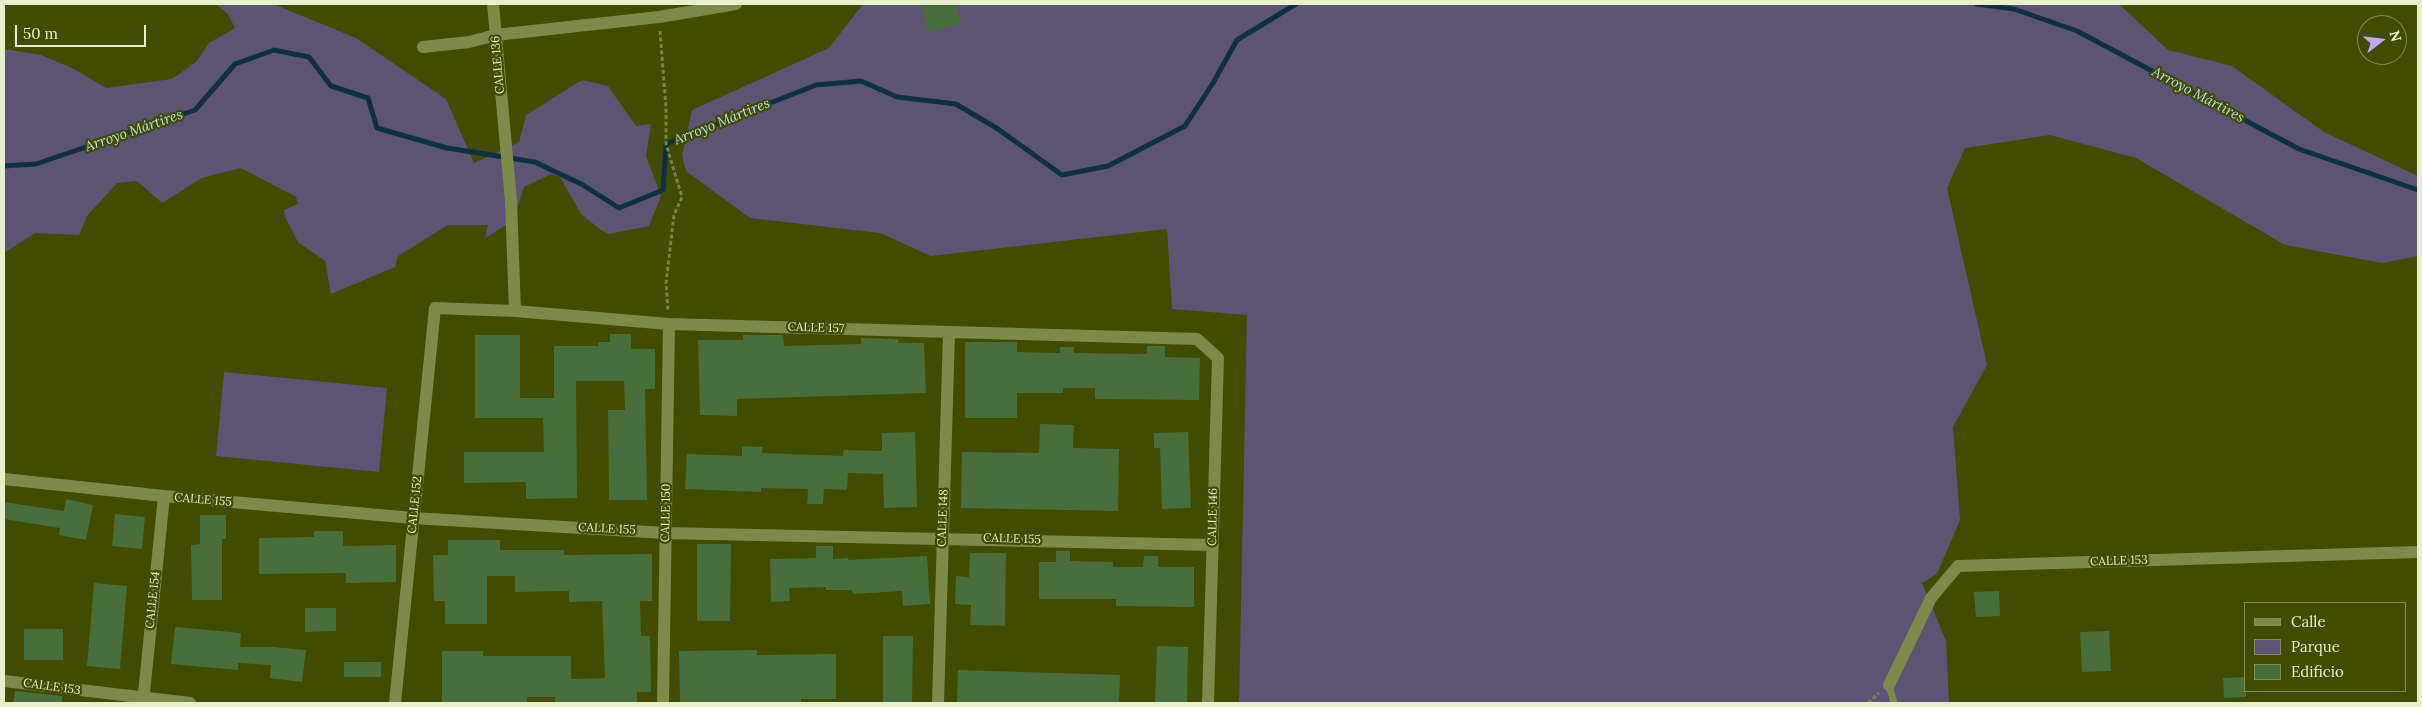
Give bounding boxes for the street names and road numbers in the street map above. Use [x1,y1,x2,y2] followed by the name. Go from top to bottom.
[488,35,508,95] street label: CALLE 136
[787,320,845,336] street label: CALLE 157
[405,476,425,534] street label: CALLE 152
[658,484,674,542] street label: CALLE 150
[1205,488,1221,546] street label: CALLE 146
[935,489,951,547] street label: CALLE 148
[174,490,232,510] street label: CALLE 155
[578,520,636,538] street label: CALLE 155
[983,531,1041,547] street label: CALLE 155
[2090,553,2148,569] street label: CALLE 153
[143,571,163,629] street label: CALLE 154
[22,676,82,698] street label: CALLE 153

